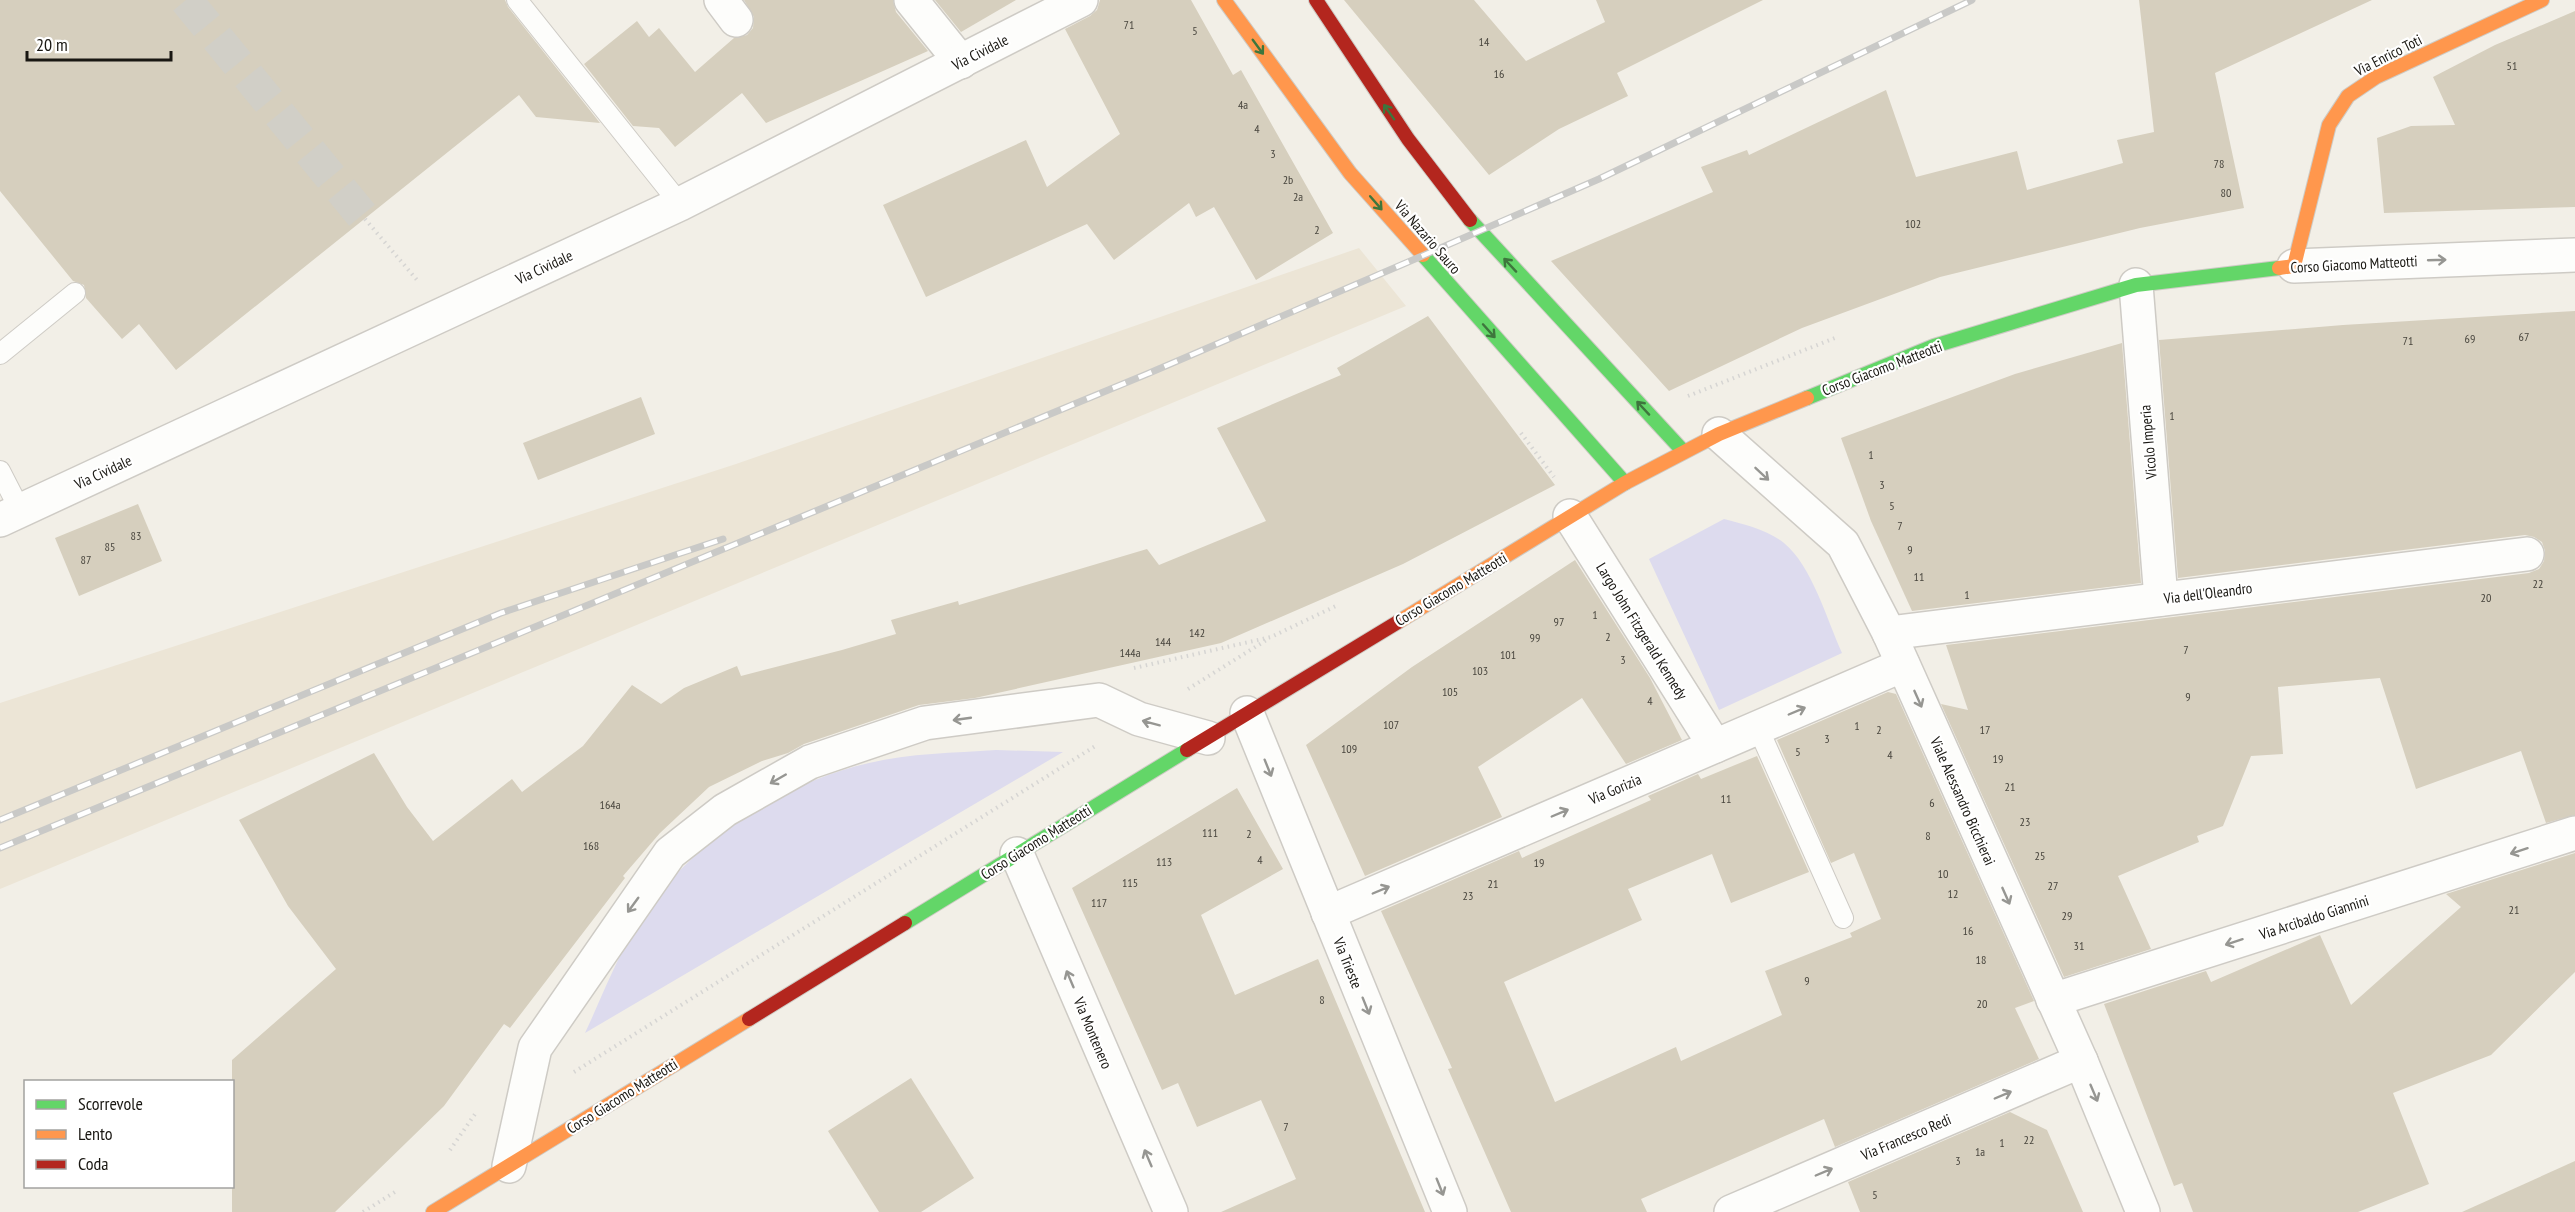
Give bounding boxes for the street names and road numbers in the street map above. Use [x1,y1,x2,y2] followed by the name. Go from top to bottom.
[948,30,1011,75] street label: Via Cividale
[2350,30,2425,81] street label: Via Enrico Toti
[1390,196,1465,278] street label: Via Nazario Sauro
[512,246,576,289] street label: Via Cividale
[2290,251,2418,277] street label: Corso Giacomo Matteotti
[1819,336,1945,400] street label: Corso Giacomo Matteotti
[2135,404,2161,481] street label: Vicolo Imperia
[71,451,135,494] street label: Via Cividale
[1392,548,1510,630] street label: Corso Giacomo Matteotti
[1592,559,1692,703] street label: Largo John Fitzgerald Kennedy
[2162,578,2253,608] street label: Via dell'Oleandro
[1926,733,2000,868] street label: Viale Alessandro Bicchierai
[1585,769,1644,809] street label: Via Gorizia
[977,800,1095,884] street label: Corso Giacomo Matteotti
[2256,890,2371,944] street label: Via Arcibaldo Giannini
[1329,934,1367,991] street label: Via Trieste
[1069,994,1117,1071] street label: Via Montenero
[563,1054,681,1138] street label: Corso Giacomo Matteotti
[1857,1110,1954,1165] street label: Via Francesco Redi

